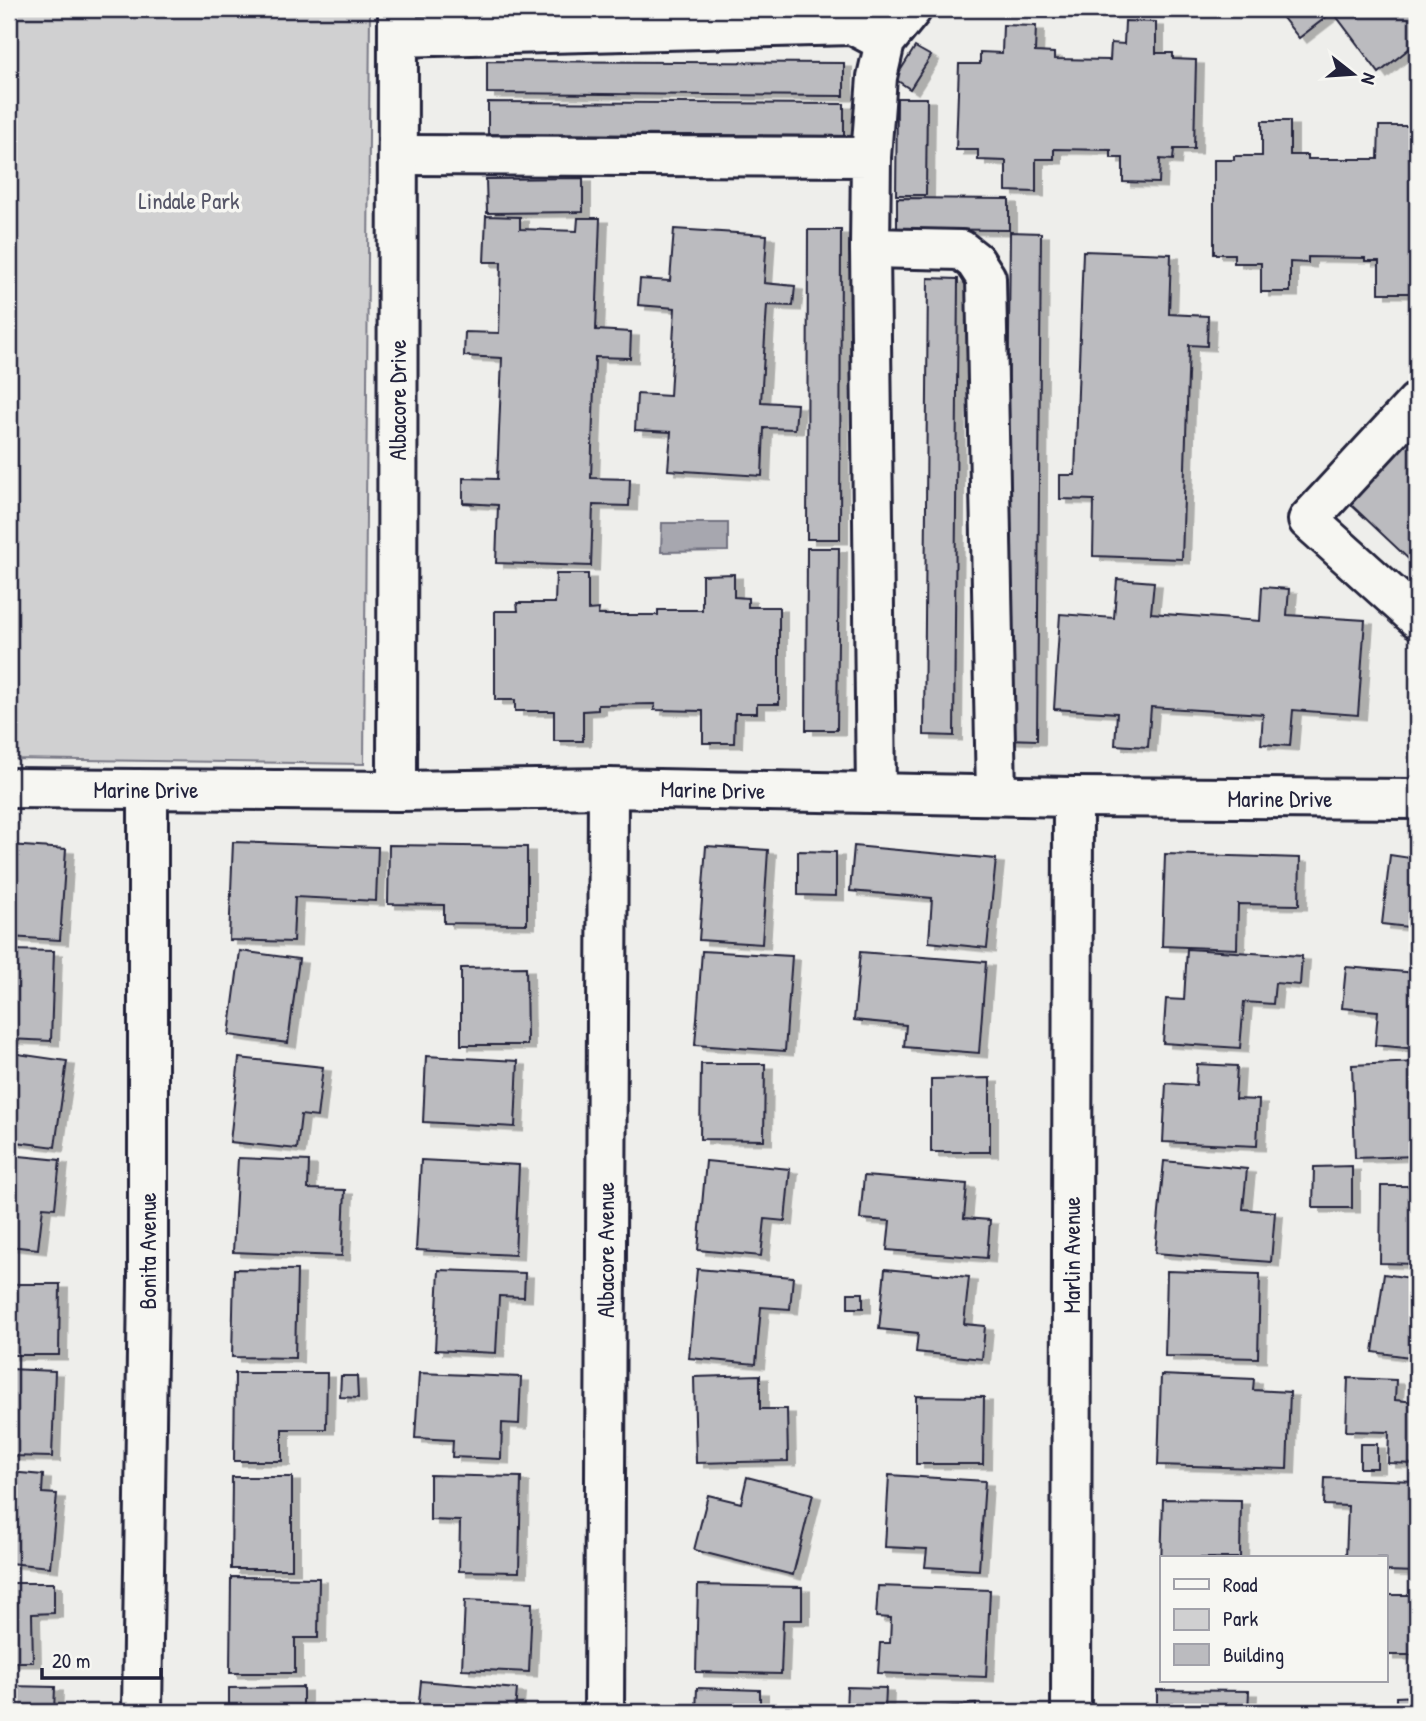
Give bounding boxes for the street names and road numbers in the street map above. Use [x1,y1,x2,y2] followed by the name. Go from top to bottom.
[382,340,413,460] street label: Albacore Drive
[660,773,766,806] street label: Marine Drive
[94,774,198,805] street label: Marine Drive
[1228,783,1332,814] street label: Marine Drive
[590,1182,621,1318] street label: Albacore Avenue
[132,1192,163,1310] street label: Bonita Avenue
[1056,1197,1087,1313] street label: Marlin Avenue

